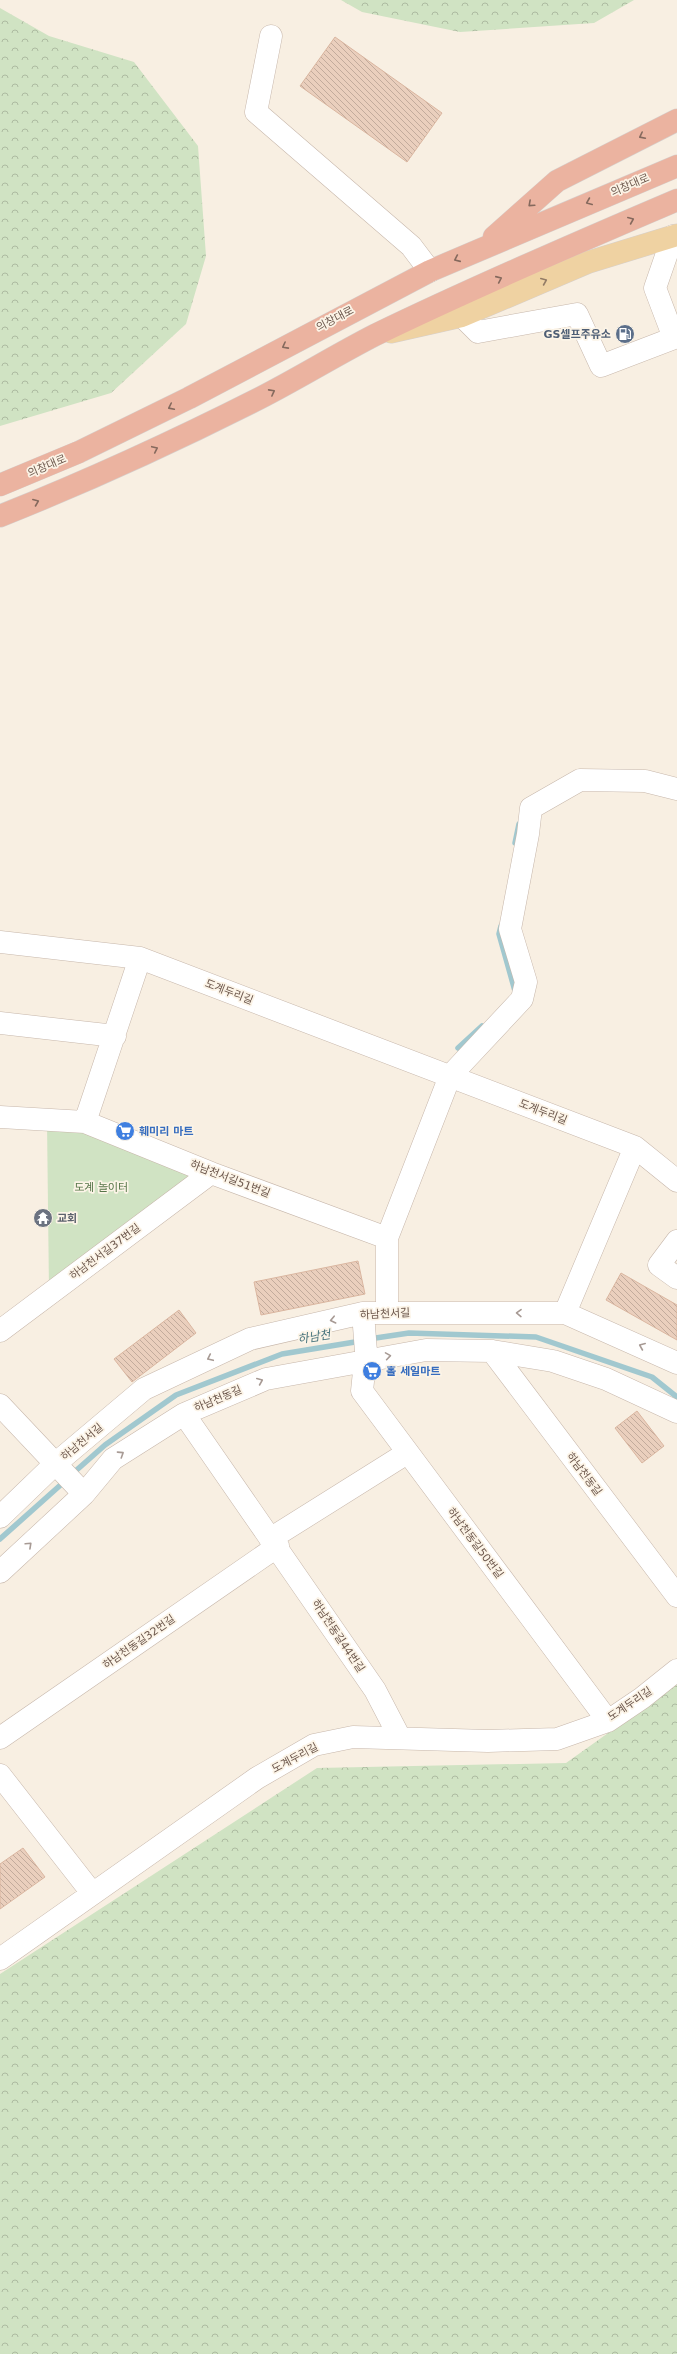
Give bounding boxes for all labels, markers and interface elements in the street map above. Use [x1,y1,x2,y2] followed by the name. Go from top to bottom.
[638,131,646,139] one-way arrow
[609,171,651,199] street label: 의창대로
[586,198,593,206] one-way arrow
[529,199,536,206] one-way arrow
[626,217,634,225] one-way arrow
[454,254,461,262] one-way arrow
[495,276,503,284] one-way arrow
[540,278,548,286] one-way arrow
[314,304,356,334] street label: 의창대로
[614,323,636,345] fuel station icon: GS셀프주유소
[543,328,611,341] place label: GS셀프주유소
[282,341,290,348] one-way arrow
[267,389,275,396] one-way arrow
[167,402,175,410] one-way arrow
[151,446,159,454] one-way arrow
[26,452,68,480] street label: 의창대로
[33,498,40,506] one-way arrow
[203,977,255,1007] street label: 도계두리길
[517,1097,569,1127] street label: 도계두리길
[114,1120,136,1142] supermarket icon: 훼미리 마트
[139,1125,193,1138] place label: 훼미리 마트
[188,1158,272,1200] street label: 하남천서길51번길
[74,1181,128,1194] park label: 도계 놀이터
[32,1207,54,1229] temple icon: 교회
[57,1212,77,1225] place label: 교회
[67,1221,143,1283] street label: 하남천서길37번길
[359,1306,411,1322] street label: 하남천서길
[516,1309,522,1317] one-way arrow
[330,1315,337,1324] one-way arrow
[297,1327,333,1347] water label: 하남천
[638,1343,646,1351] one-way arrow
[384,1352,391,1360] one-way arrow
[207,1353,214,1361] one-way arrow
[361,1360,383,1382] supermarket icon: 홀 세일마트
[386,1365,440,1378] place label: 홀 세일마트
[256,1378,264,1386] one-way arrow
[192,1383,244,1415] street label: 하남천동길
[58,1421,106,1463] street label: 하남천서길
[564,1450,604,1498] street label: 하남천동길
[117,1452,124,1459] one-way arrow
[444,1505,506,1581] street label: 하남천동길50번길
[24,1543,31,1550] one-way arrow
[309,1597,367,1675] street label: 하남천동길44번길
[101,1612,177,1672] street label: 하남천동길32번길
[605,1684,655,1724] street label: 도계두리길
[270,1740,320,1776] street label: 도계두리길

